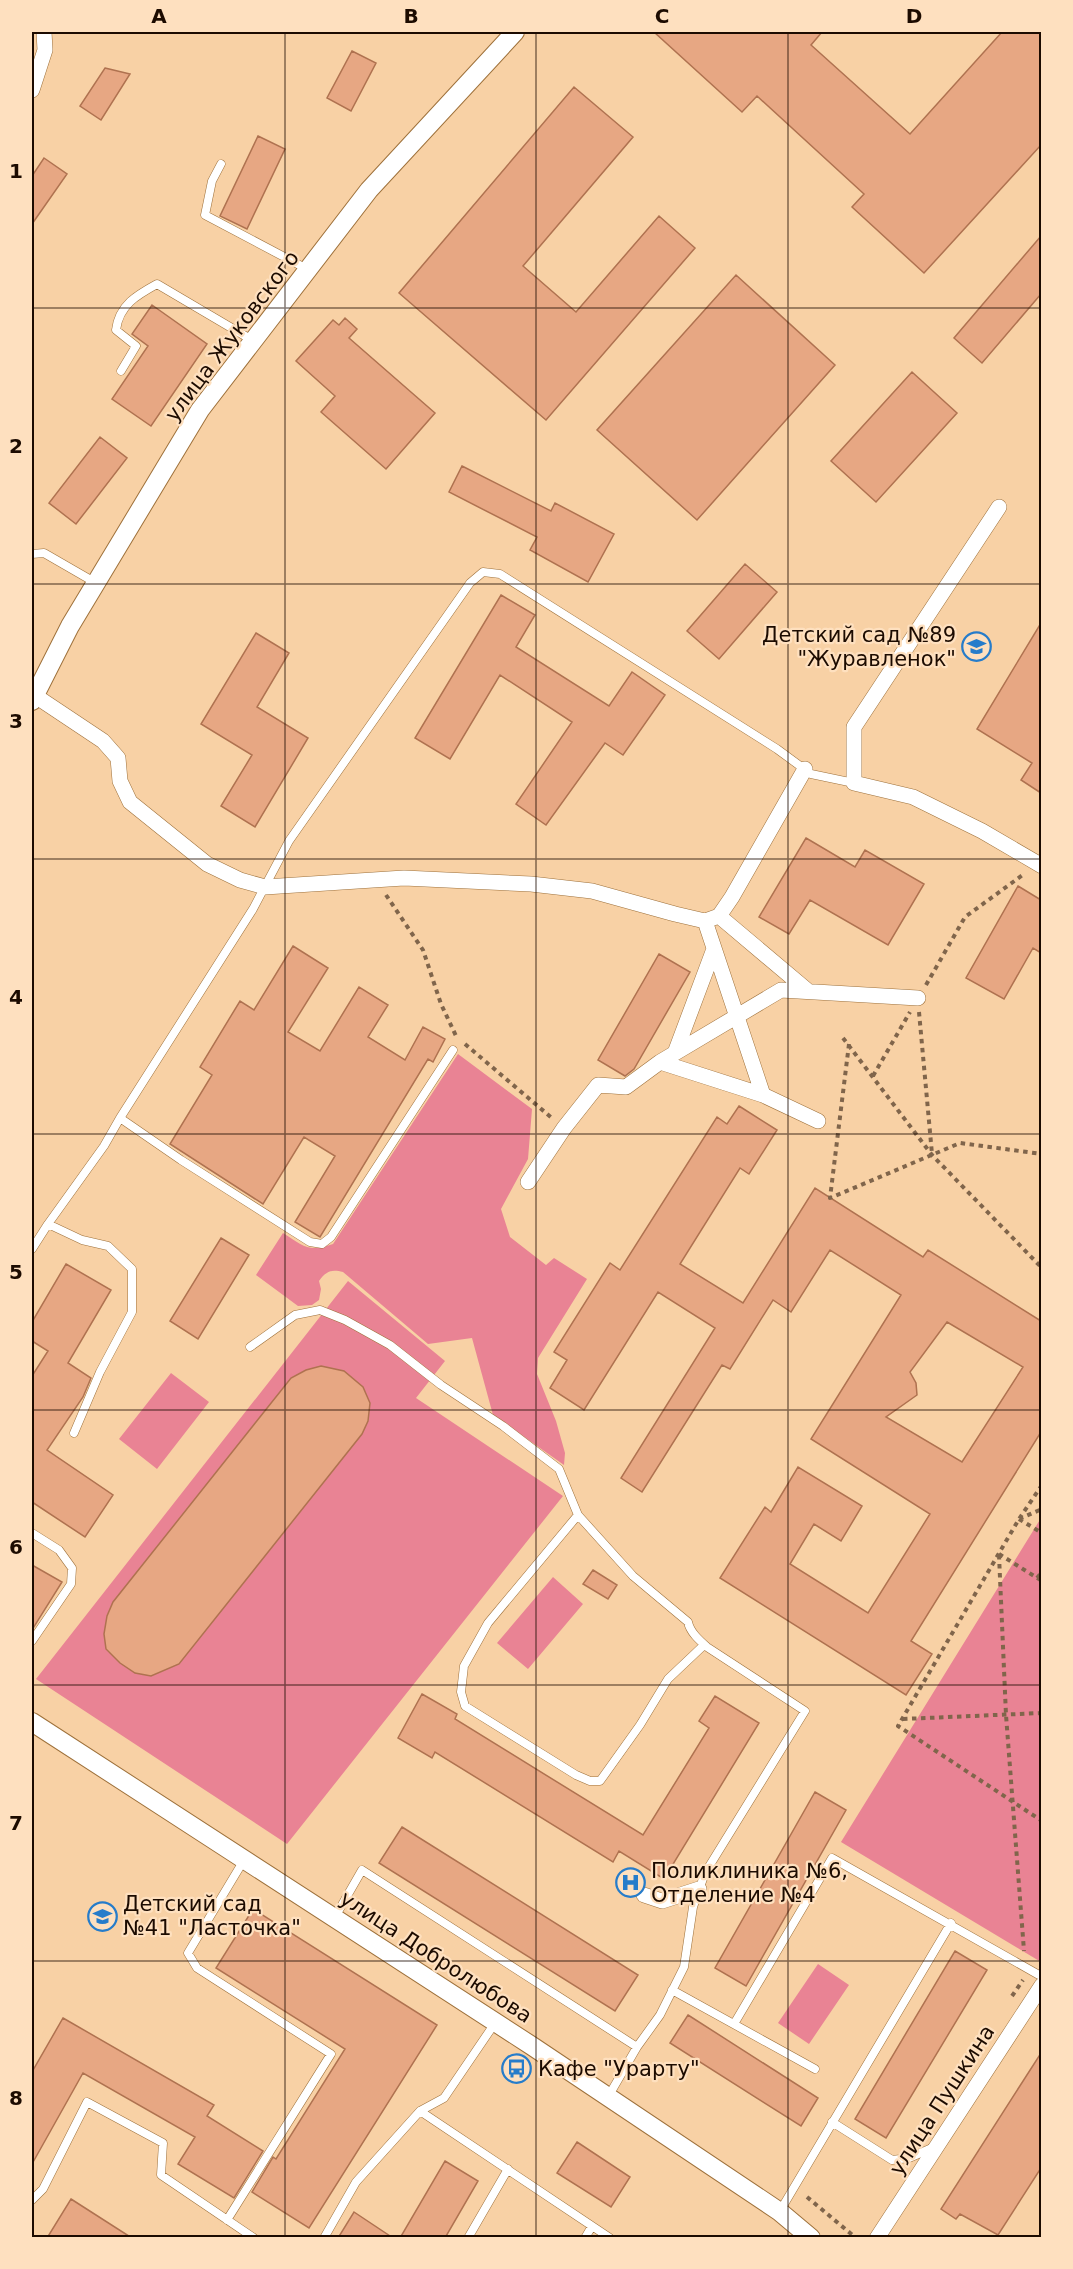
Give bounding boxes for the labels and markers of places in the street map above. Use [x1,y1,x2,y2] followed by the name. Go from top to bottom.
[762,623,956,671] place label: Детский сад №89 "Журавленок"
[961,631,993,663] school or university icon: Детский сад №89 "Журавленок"
[651,1859,848,1907] place label: Поликлиника №6, Отделение №4
[614,1867,646,1899] hospital icon: Поликлиника №6, Отделение №4
[123,1892,301,1940] place label: Детский сад №41 "Ласточка"
[86,1900,118,1932] school or university icon: Детский сад №41 "Ласточка"
[501,2053,533,2085] bus stop icon: Кафе "Урарту"
[538,2057,700,2081] place label: Кафе "Урарту"

